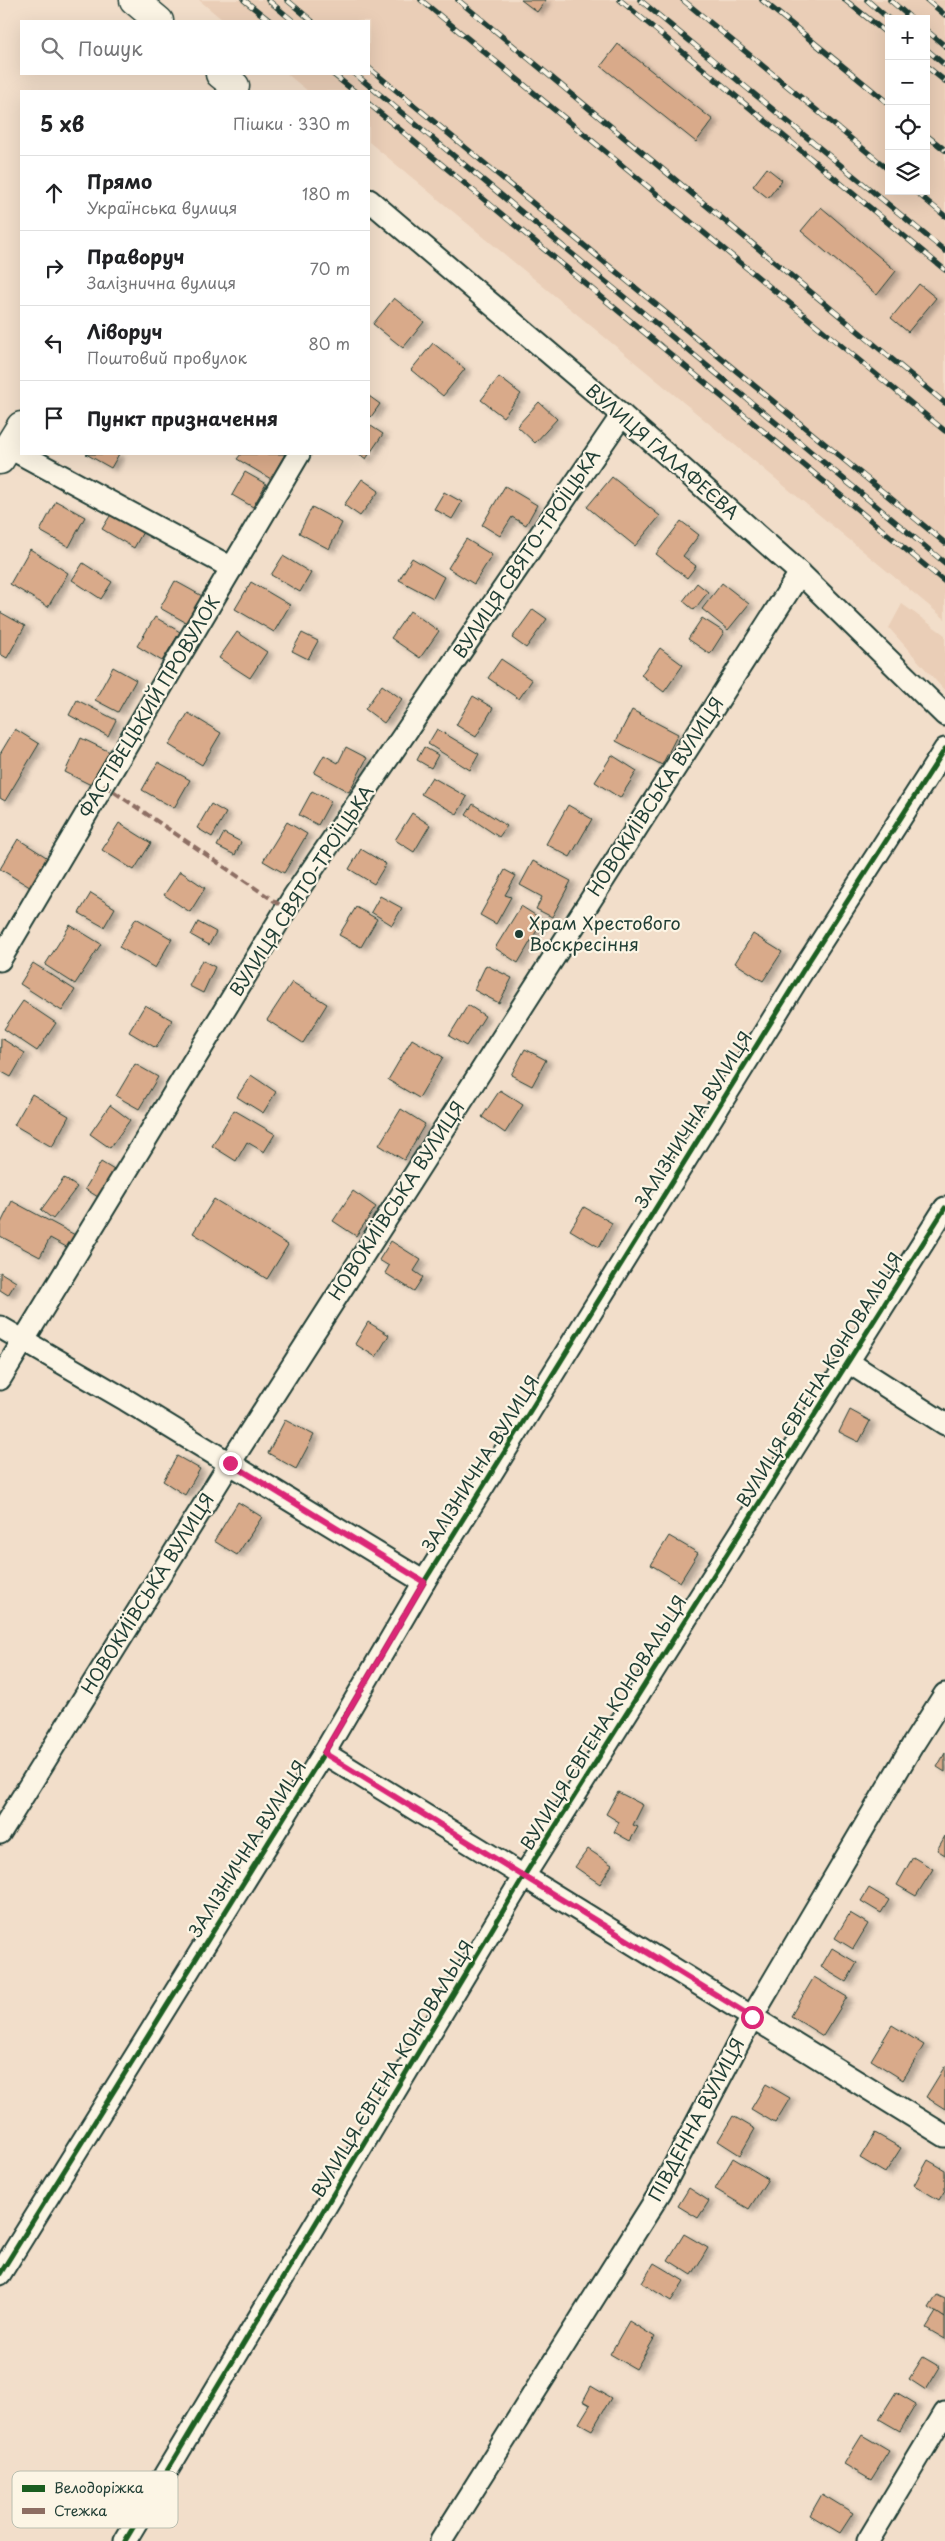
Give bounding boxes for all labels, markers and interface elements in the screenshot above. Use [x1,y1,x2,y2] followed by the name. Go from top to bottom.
[885,15,930,195] map controls
[885,15,930,60] button: +
[20,20,370,75] search box
[38,34,66,62] icon: search
[78,34,143,62] text: Пошук
[885,60,930,105] button: −
[885,105,930,150] button: locate
[40,107,84,139] text: 5 хв
[233,111,350,135] text: Пішки · 330 m
[885,150,930,195] button: layers
[87,167,152,195] text: Прямо
[40,179,68,207] icon: ahead
[302,181,350,205] text: 180 m
[87,195,237,219] text: Українська вулиця
[87,242,184,270] text: Праворуч
[40,254,68,282] icon: right
[310,256,350,280] text: 70 m
[87,270,236,294] text: Залізнична вулиця
[87,317,163,345] text: Ліворуч
[40,329,68,357] icon: left
[308,331,350,355] text: 80 m
[87,345,247,369] text: Поштовий провулок
[581,377,745,525] street label: ВУЛИЦЯ ГАЛАФЕЄВА
[40,404,68,432] icon: arrive
[87,404,278,432] text: Пункт призначення
[446,443,606,663] street label: ВУЛИЦЯ СВЯТО-ТРОЇЦЬКА
[72,590,226,822] street label: ФАСТІВЕЦЬКИЙ ПРОВУЛОК
[580,691,729,901] street label: НОВОКИЇВСЬКА ВУЛИЦЯ
[222,779,379,1001] street label: ВУЛИЦЯ СВЯТО-ТРОЇЦЬКА
[529,909,681,957] place label: Храм Хрестового Воскресіння
[513,928,525,940] marker: Храм Хрестового Воскресіння
[627,1026,758,1213] street label: ЗАЛІЗНИЧНА ВУЛИЦЯ
[321,1095,470,1305] street label: НОВОКИЇВСЬКА ВУЛИЦЯ
[729,1247,908,1512] street label: ВУЛИЦЯ ЄВГЕНА КОНОВАЛЬЦЯ
[414,1370,545,1557] street label: ЗАЛІЗНИЧНА ВУЛИЦЯ
[219,1452,242,1475] route end
[74,1487,220,1699] street label: НОВОКИЇВСЬКА ВУЛИЦЯ
[513,1590,692,1855] street label: ВУЛИЦЯ ЄВГЕНА КОНОВАЛЬЦЯ
[181,1755,312,1942] street label: ЗАЛІЗНИЧНА ВУЛИЦЯ
[304,1935,479,2202] street label: ВУЛИЦЯ ЄВГЕНА КОНОВАЛЬЦЯ
[741,2006,764,2029] route start
[641,2033,750,2206] street label: ПІВДЕННА ВУЛИЦЯ
[12,2471,178,2528] legend
[54,2477,144,2498] text: Велодоріжка
[54,2500,107,2521] text: Стежка

